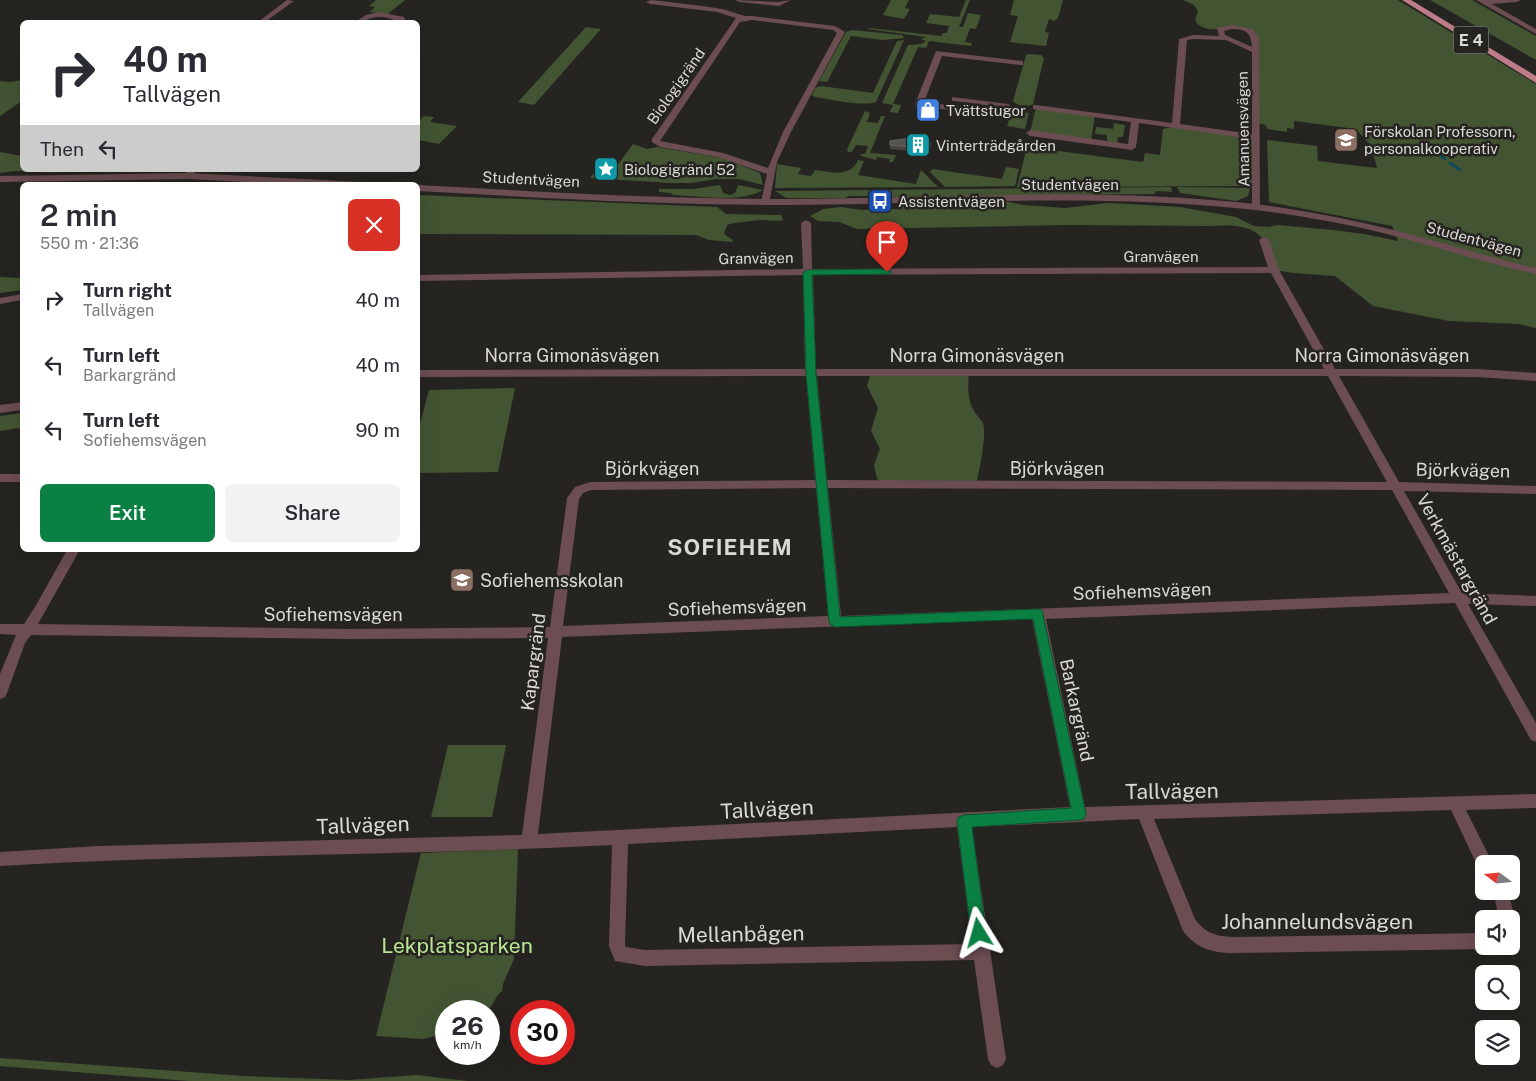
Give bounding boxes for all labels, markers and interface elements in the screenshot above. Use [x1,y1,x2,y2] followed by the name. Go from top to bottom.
[1454,26,1488,54] road number: E 4
[123,39,208,80] text: 40 m
[40,40,105,105] icon: right
[644,45,708,127] street label: Biologigränd
[1233,71,1253,187] street label: Amanuensvägen
[123,81,221,107] text: Tallvägen
[915,97,941,123] shop icon: Tvättstugor
[946,102,1026,119] place label: Tvättstugor
[1364,123,1516,157] place label: Förskolan Professorn, personalkooperativ
[1333,127,1359,153] school or university icon: Förskolan Professorn, personalkooperativ
[905,132,931,158] building icon: Vinterträdgården
[94,135,122,163] icon: left
[936,137,1056,154] place label: Vinterträdgården
[40,138,84,160] text: Then
[593,156,619,182] place icon: Biologigränd 52
[624,161,735,178] place label: Biologigränd 52
[482,168,580,190] street label: Studentvägen
[1021,176,1119,193] street label: Studentvägen
[867,188,893,214] bus stop icon: Assistentvägen
[898,193,1005,210] place label: Assistentvägen
[40,197,117,233] text: 2 min
[348,199,400,251] button: close
[1425,218,1523,260] street label: Studentvägen
[866,221,908,272] pin
[873,228,901,256] icon: arrive
[40,234,139,253] text: 550 m · 21:36
[1123,248,1199,265] street label: Granvägen
[718,249,794,267] street label: Granvägen
[83,279,172,301] text: Turn right
[40,286,68,314] icon: right
[355,289,400,311] text: 40 m
[83,301,154,320] text: Tallvägen
[83,344,160,366] text: Turn left
[485,345,659,366] street label: Norra Gimonäsvägen
[890,345,1064,366] street label: Norra Gimonäsvägen
[1295,345,1469,366] street label: Norra Gimonäsvägen
[40,351,68,379] icon: left
[355,354,400,376] text: 40 m
[83,366,176,385] text: Barkargränd
[83,409,160,431] text: Turn left
[40,416,68,444] icon: left
[356,419,400,441] text: 90 m
[83,431,207,450] text: Sofiehemsvägen
[605,458,699,479] street label: Björkvägen
[1010,458,1104,479] street label: Björkvägen
[1415,459,1511,481] street label: Björkvägen
[40,484,215,542] button: Exit
[225,484,400,542] button: Share
[1413,490,1501,628] street label: Verkmästargränd
[667,534,793,560] district label: SOFIEHEM
[449,567,475,593] school or university icon: Sofiehemsskolan
[480,570,623,591] place label: Sofiehemsskolan
[1072,578,1212,604] street label: Sofiehemsvägen
[667,594,807,620] street label: Sofiehemsvägen
[263,604,403,625] street label: Sofiehemsvägen
[517,612,549,712] street label: Kapargränd
[1056,657,1098,763] street label: Barkargränd
[1125,778,1219,804] street label: Tallvägen
[720,794,814,824] street label: Tallvägen
[316,811,410,839] street label: Tallvägen
[1475,855,1520,900] north arrow
[1475,855,1520,1065] map controls
[952,906,1004,958] position arrow
[1221,909,1413,934] street label: Johannelundsvägen
[1475,910,1520,955] button: sound
[677,920,805,948] street label: Mellanbågen
[381,933,533,958] park label: Lekplatsparken
[1475,965,1520,1010] button: search
[510,1000,575,1065] speed limit sign: 30
[451,1011,484,1041] text: 26
[1475,1020,1520,1065] button: layers
[453,1038,482,1052] text: km/h

